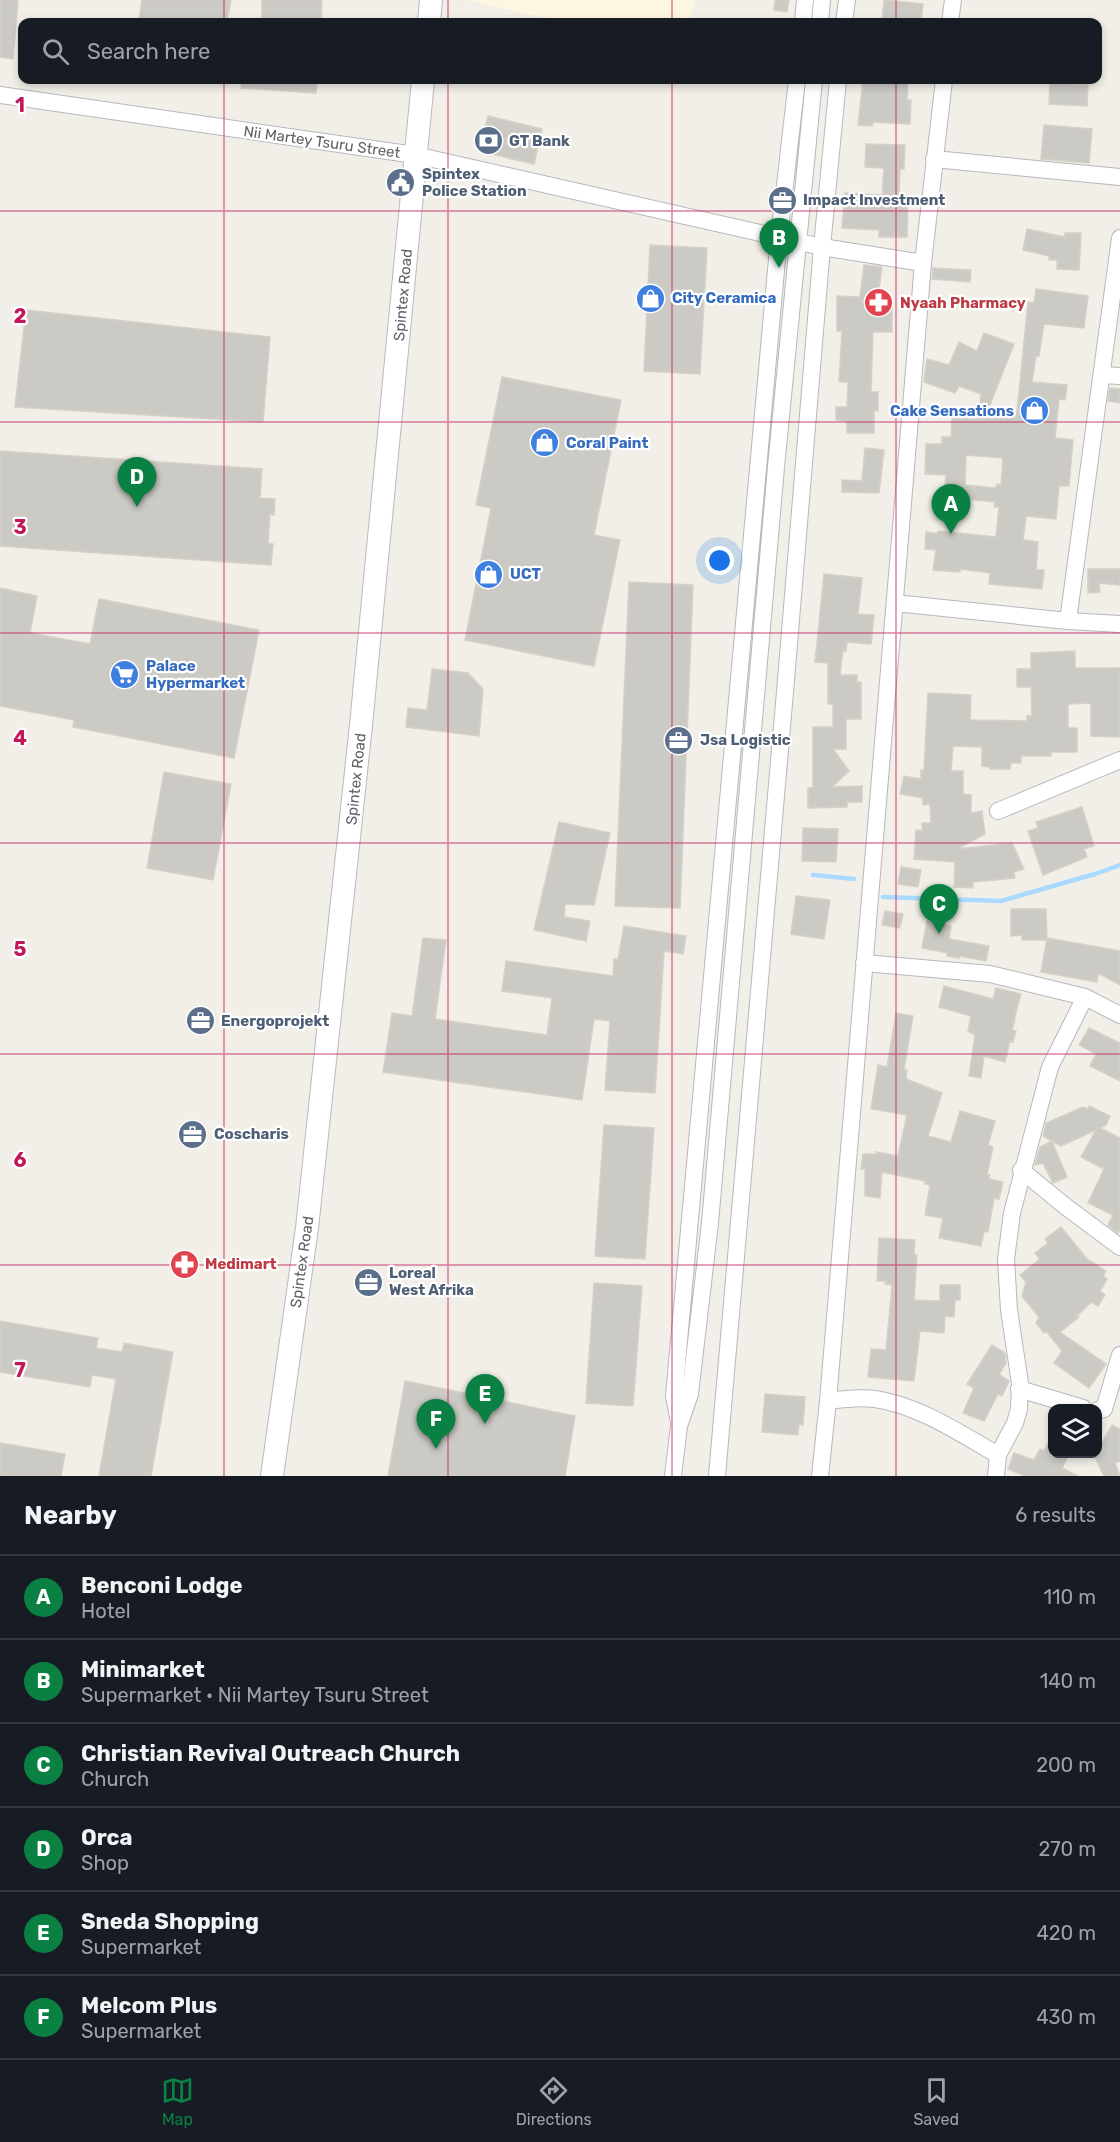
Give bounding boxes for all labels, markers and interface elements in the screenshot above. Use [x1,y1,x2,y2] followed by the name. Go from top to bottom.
[18,18,1102,84] search box
[39,35,72,68] icon: search
[87,38,210,65] text: Search here
[15,93,25,117] text: 1
[242,122,402,162] street label: Nii Martey Tsuru Street
[472,125,504,157] bank icon: GT Bank
[509,132,570,150] place label: GT Bank
[422,165,527,200] place label: Spintex Police Station
[385,167,417,199] public building icon: Spintex Police Station
[766,184,798,216] office icon: Impact Investment
[803,191,945,209] place label: Impact Investment
[760,218,798,268] pin: B
[390,248,416,342] street label: Spintex Road
[635,282,667,314] shop icon: City Ceramica
[863,287,895,319] pharmacy icon: Nyaah Pharmacy
[672,289,776,307] place label: City Ceramica
[900,294,1026,312] place label: Nyaah Pharmacy
[14,304,27,328] text: 2
[1019,395,1051,427] shop icon: Cake Sensations
[890,402,1014,420] place label: Cake Sensations
[529,427,561,459] shop icon: Coral Paint
[566,434,648,452] place label: Coral Paint
[118,458,156,507] pin: D
[932,484,970,534] pin: A
[13,515,27,539] text: 3
[705,546,734,575] your location
[473,558,505,590] shop icon: UCT
[510,565,541,583] place label: UCT
[146,657,245,692] place label: Palace Hypermarket
[109,659,141,691] supermarket icon: Palace Hypermarket
[663,724,695,756] office icon: Jsa Logistic
[13,726,27,750] text: 4
[700,731,791,749] place label: Jsa Logistic
[342,732,370,826] street label: Spintex Road
[920,884,958,934] pin: C
[14,937,27,961] text: 5
[184,1005,216,1037] office icon: Energoprojekt
[221,1012,329,1030] place label: Energoprojekt
[177,1118,209,1150] office icon: Coscharis
[214,1125,289,1143] place label: Coscharis
[13,1148,27,1172] text: 6
[287,1215,317,1309] street label: Spintex Road
[168,1248,200,1280] pharmacy icon: Medimart
[205,1255,277,1273] place label: Medimart
[389,1264,474,1299] place label: Loreal West Afrika
[352,1266,384,1298] office icon: Loreal West Afrika
[14,1358,26,1382] text: 7
[466,1374,504,1424] pin: E
[416,1400,456,1449] pin: F
[1048,1404,1102,1458] map controls
[1048,1404,1102,1458] button: layers
[24,1500,117,1531] text: Nearby
[1015,1503,1096,1527] text: 6 results
[81,1572,243,1599] text: Benconi Lodge
[36,1585,51,1609] text: A
[1044,1585,1096,1609] text: 110 m
[81,1599,131,1623] text: Hotel
[81,1656,205,1683] text: Minimarket
[36,1669,51,1693] text: B
[1040,1669,1096,1693] text: 140 m
[81,1683,429,1707] text: Supermarket · Nii Martey Tsuru Street
[81,1740,460,1767] text: Christian Revival Outreach Church
[36,1753,51,1777] text: C
[1036,1753,1096,1777] text: 200 m
[81,1767,149,1791] text: Church
[81,1824,133,1851] text: Orca
[36,1837,51,1861] text: D
[1039,1837,1096,1861] text: 270 m
[81,1851,129,1875] text: Shop
[81,1908,259,1935] text: Sneda Shopping
[37,1921,50,1945] text: E
[1036,1921,1096,1945] text: 420 m
[81,1935,201,1959] text: Supermarket
[81,1992,217,2019] text: Melcom Plus
[37,2005,50,2029] text: F
[1036,2005,1096,2029] text: 430 m
[81,2019,201,2043] text: Supermarket
[161,2074,194,2129] tab: Map
[516,2074,592,2129] tab: Directions
[913,2074,959,2129] tab: Saved

